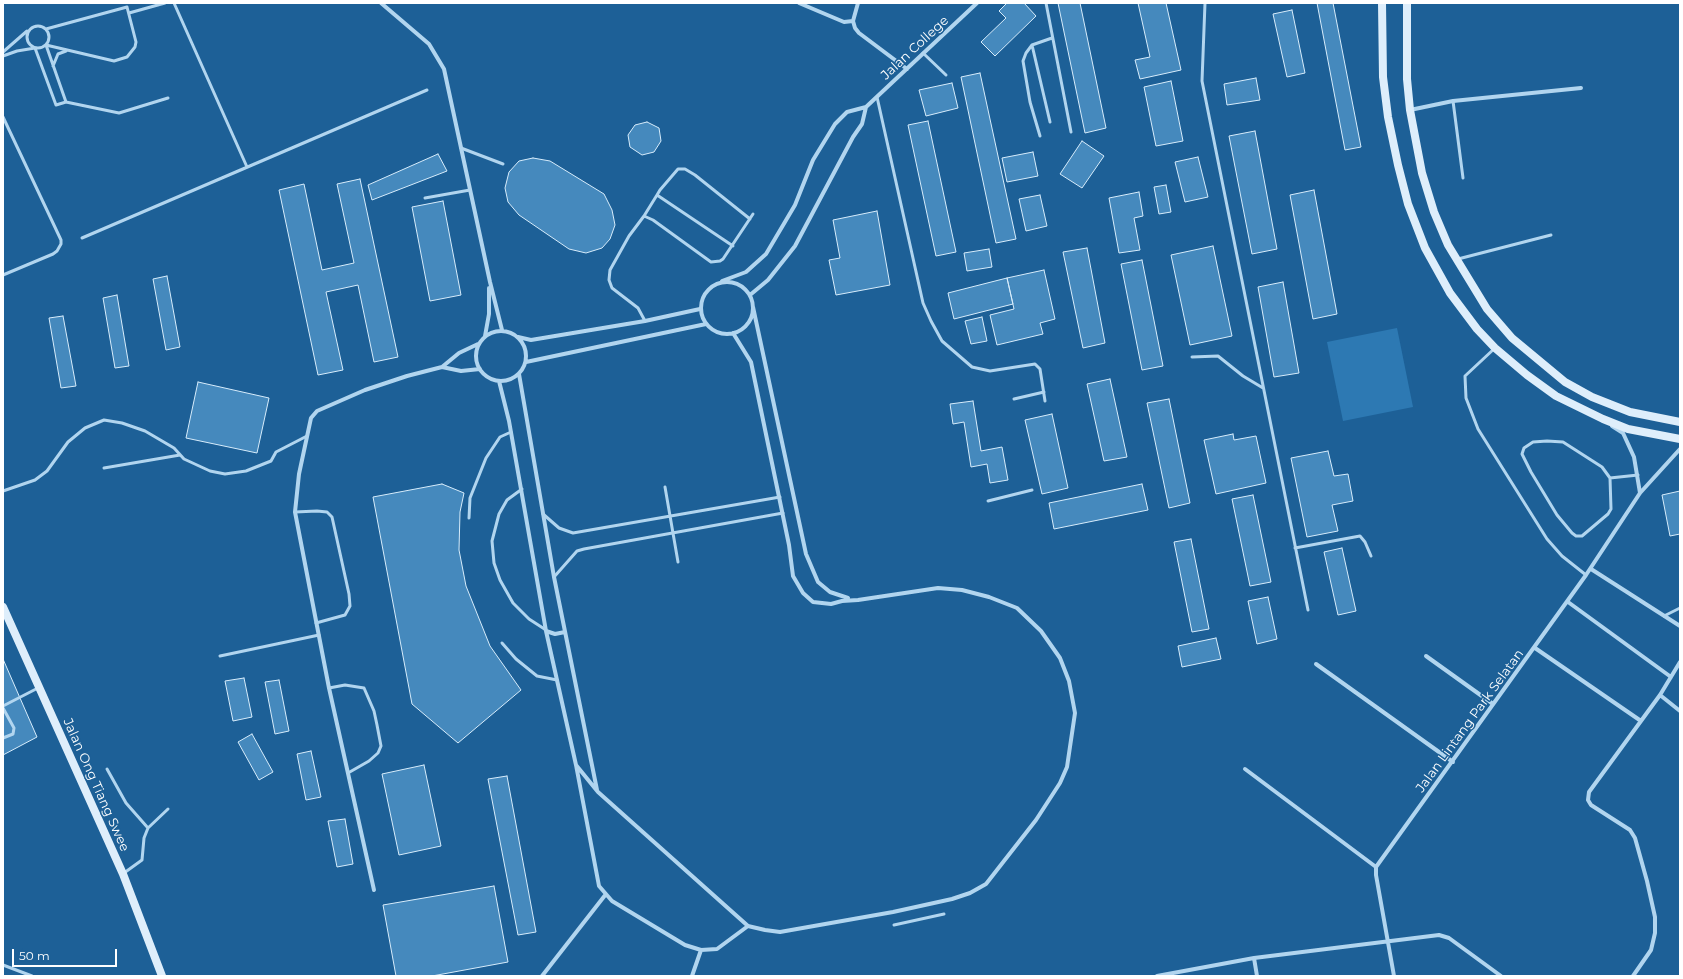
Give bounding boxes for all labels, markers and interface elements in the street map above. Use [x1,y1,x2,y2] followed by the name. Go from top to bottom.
[878,13,952,83] street label: Jalan College
[1413,646,1527,796] street label: Jalan Lintang Park Selatan
[60,716,132,854] street label: Jalan Ong Tiang Swee
[14,941,119,967] scale bar
[19,948,50,963] text: 50 m

